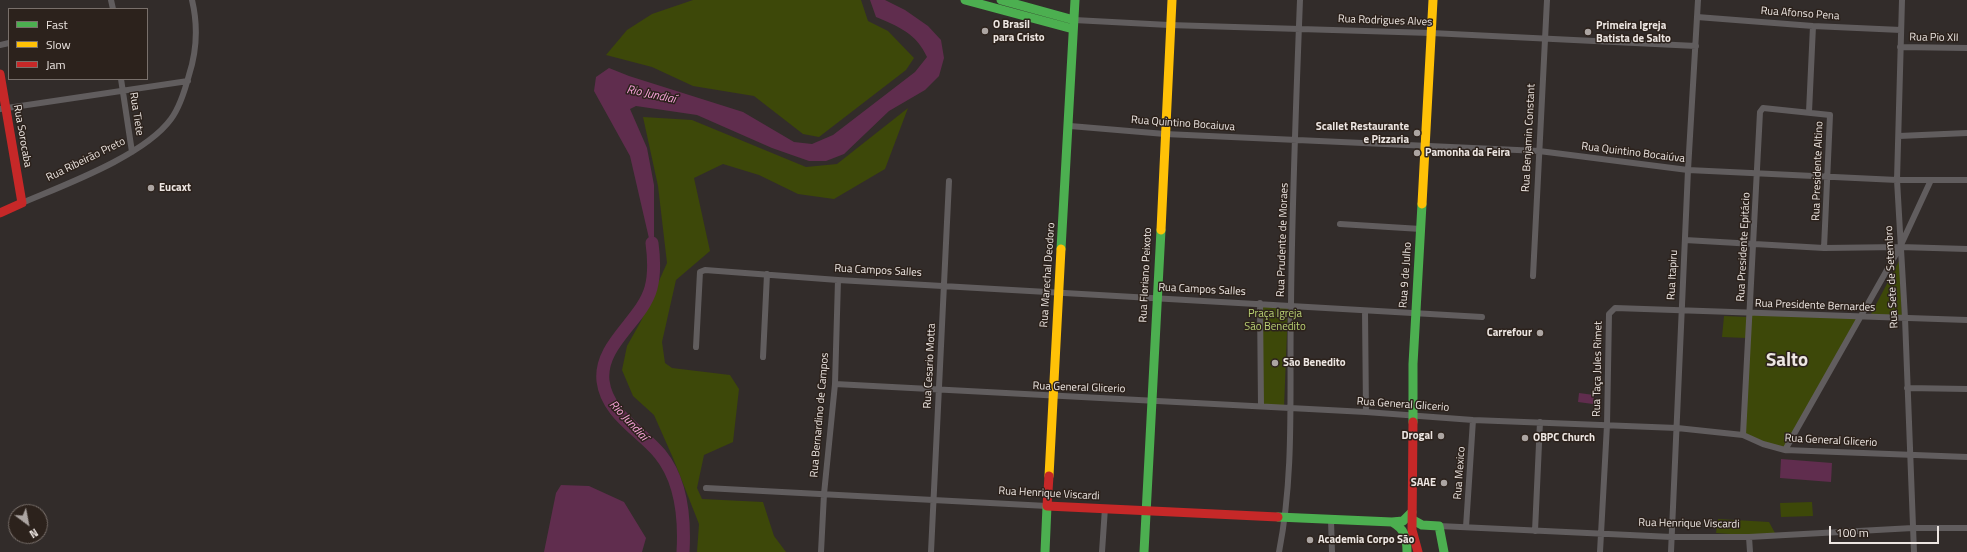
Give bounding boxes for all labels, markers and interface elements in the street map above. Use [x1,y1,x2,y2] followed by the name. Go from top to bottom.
[1760,5,1840,23] street label: Rua Afonso Pena
[8,8,148,80] legend
[1338,13,1432,29] street label: Rua Rodrigues Alves
[46,15,68,34] text: Fast
[993,18,1045,44] place label: O Brasil para Cristo
[1596,19,1671,45] place label: Primeira Igreja Batista de Salto
[980,26,990,36] marker: O Brasil para Cristo
[1583,27,1593,37] marker: Primeira Igreja Batista de Salto
[1909,31,1959,45] street label: Rua Pio XII
[46,35,71,54] text: Slow
[46,55,66,74] text: Jam
[625,83,677,107] water label: Rio Jundiaí
[1520,84,1538,192] street label: Rua Benjamin Constant
[126,91,146,137] street label: Rua Tiete
[10,104,34,168] street label: Rua Sorocaba
[1131,114,1235,134] street label: Rua Quintino Bocaiuva
[1316,120,1409,146] place label: Scallet Restaurante e Pizzaria
[1810,121,1826,221] street label: Rua Presidente Altino
[1412,128,1422,138] marker: Scallet Restaurante e Pizzaria
[44,135,128,185] street label: Rua Ribeirão Preto
[1581,140,1685,166] street label: Rua Quintino Bocaiúva
[1425,146,1510,160] place label: Pamonha da Feira
[1412,148,1422,158] marker: Pamonha da Feira
[159,181,191,195] place label: Eucaxt
[146,183,156,193] marker: Eucaxt
[1274,183,1292,297] street label: Rua Prudente de Moraes
[1735,192,1753,302] street label: Rua Presidente Epitácio
[1038,222,1058,328] street label: Rua Marechal Deodoro
[1883,225,1901,329] street label: Rua Sete de Setembro
[1137,227,1155,323] street label: Rua Floriano Peixoto
[1397,242,1415,308] street label: Rua 9 de Julho
[1665,249,1681,301] street label: Rua Itapiru
[834,262,922,280] street label: Rua Campos Salles
[1158,281,1246,299] street label: Rua Campos Salles
[1755,297,1875,315] street label: Rua Presidente Bernardes
[1244,307,1306,333] park label: Praça Igreja São Benedito
[1591,321,1605,417] street label: Rua Taça Jules Rimet
[921,323,939,409] street label: Rua Cesario Motta
[1487,326,1532,340] place label: Carrefour
[1535,328,1545,338] marker: Carrefour
[1766,350,1808,372] district label: Salto
[808,352,832,478] street label: Rua Bernardino de Campos
[1283,356,1346,370] place label: São Benedito
[1270,358,1280,368] marker: São Benedito
[1032,380,1126,396] street label: Rua General Glicerio
[1356,395,1450,415] street label: Rua General Glicerio
[606,398,650,444] water label: Rio Jundiaí
[1402,429,1433,443] place label: Drogal
[1436,431,1446,441] marker: Drogal
[1533,431,1595,445] place label: OBPC Church
[1784,432,1878,450] street label: Rua General Glicerio
[1520,433,1530,443] marker: OBPC Church
[1452,446,1468,500] street label: Rua Mexico
[1411,476,1436,490] place label: SAAE
[1439,478,1449,488] marker: SAAE
[998,485,1100,503] street label: Rua Henrique Viscardi
[8,504,48,544] north arrow
[1638,517,1740,531] street label: Rua Henrique Viscardi
[1831,518,1941,544] scale bar
[1836,523,1869,542] text: 100 m
[26,525,41,542] text: N
[1318,533,1414,547] place label: Academia Corpo São
[1305,535,1315,545] marker: Academia Corpo São

